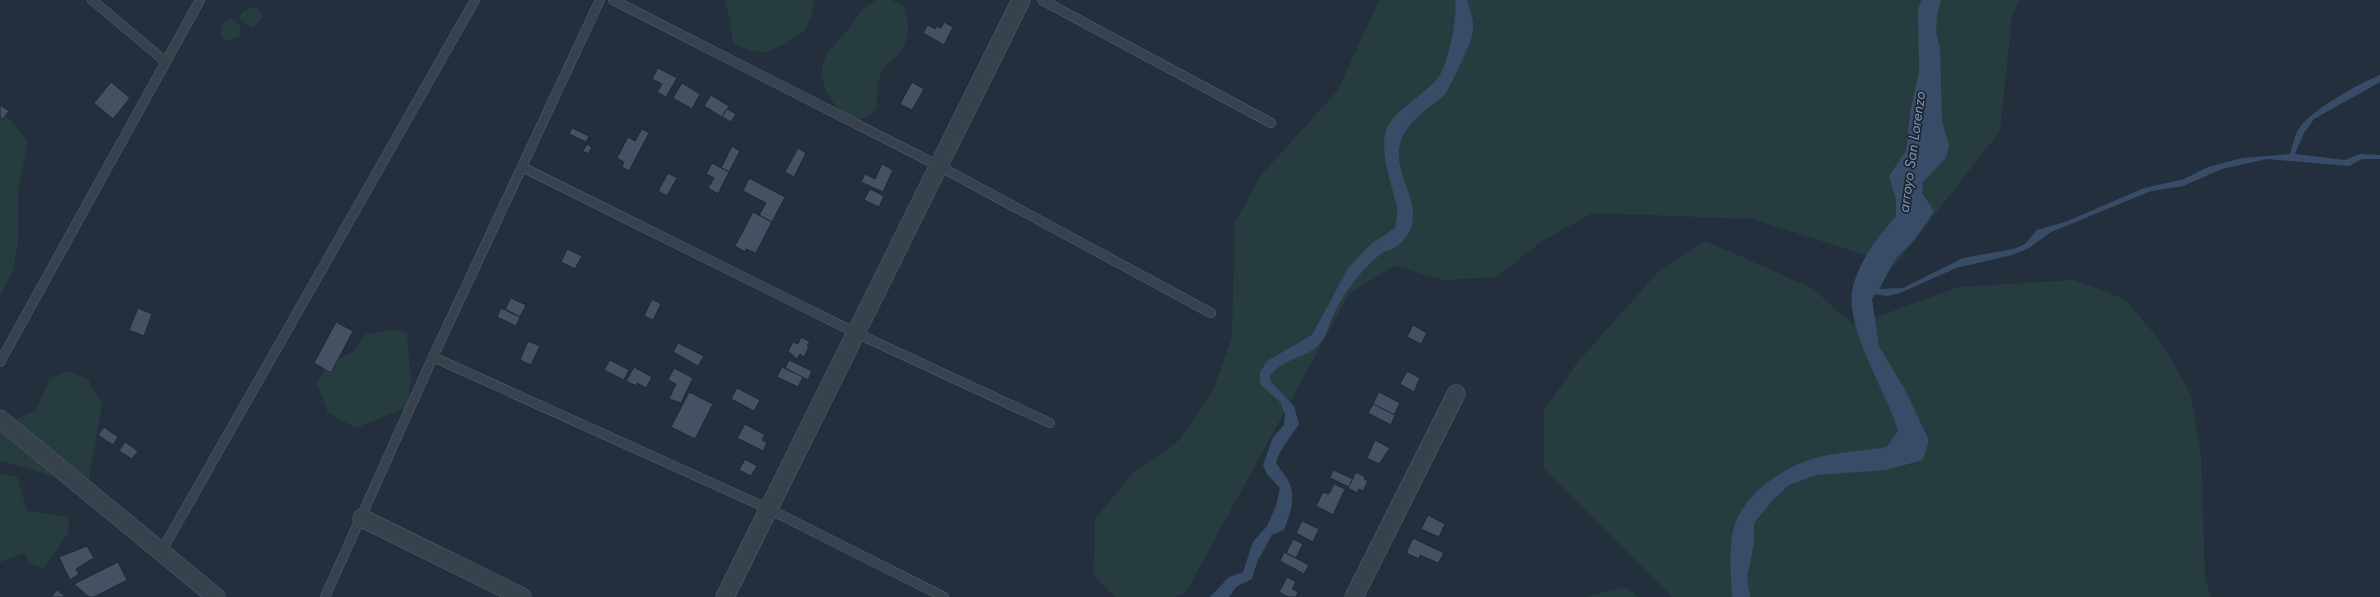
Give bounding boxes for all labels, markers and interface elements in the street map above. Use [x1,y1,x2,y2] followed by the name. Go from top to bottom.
[1893,90,1931,214] water label: arroyo San Lorenzo

